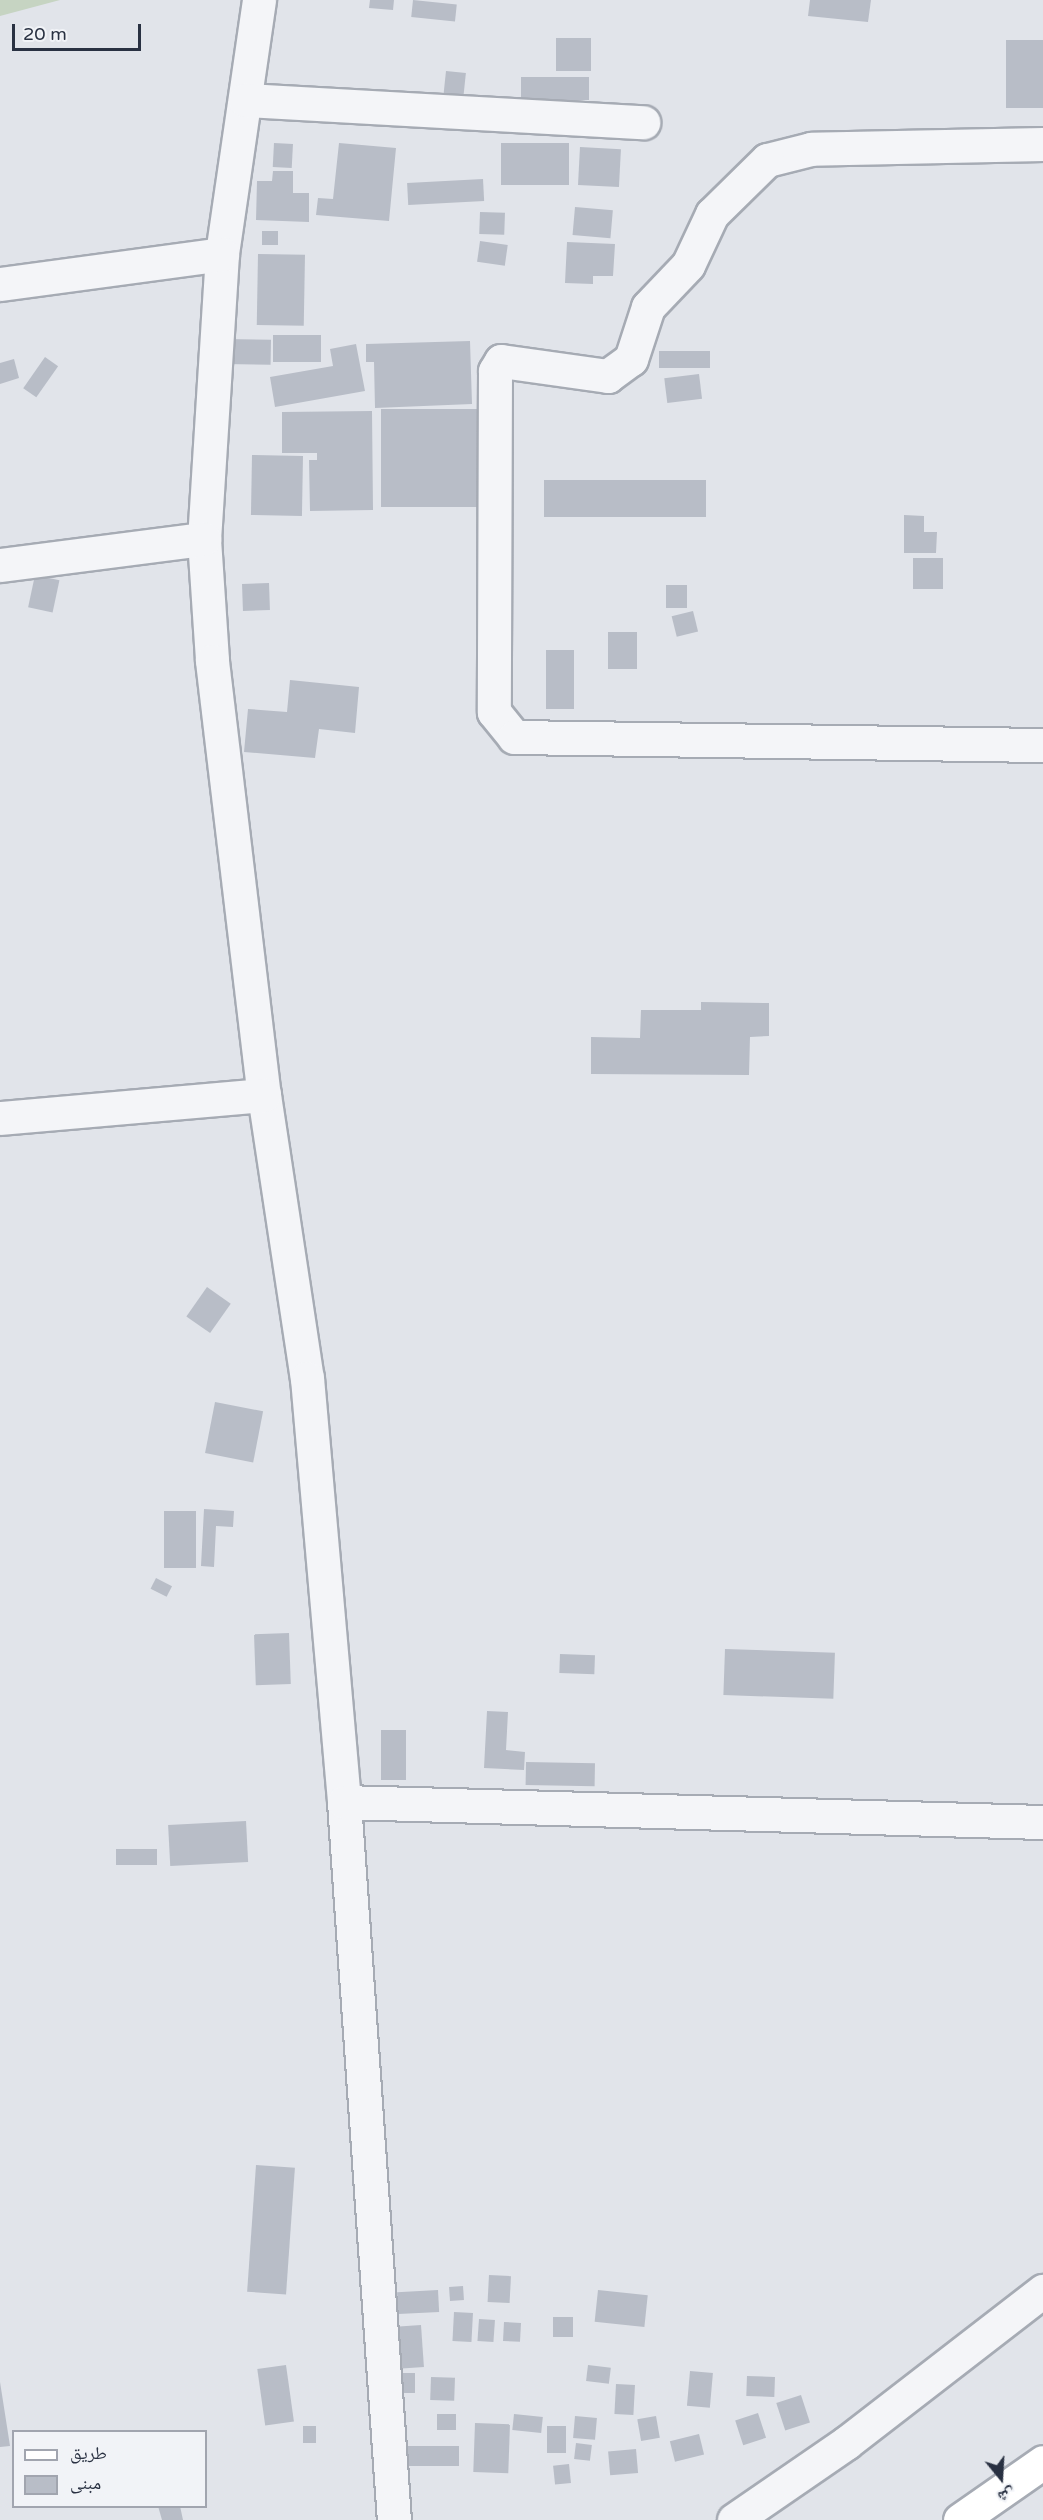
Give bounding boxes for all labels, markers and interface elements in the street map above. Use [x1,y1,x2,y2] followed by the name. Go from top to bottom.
[15,12,144,50] scale bar
[23,23,67,45] text: 20 m
[12,2430,207,2508] legend
[70,2442,107,2464] text: طريق
[971,2448,1031,2508] north arrow
[70,2472,101,2494] text: مبنى
[995,2483,1018,2507] text: ش

